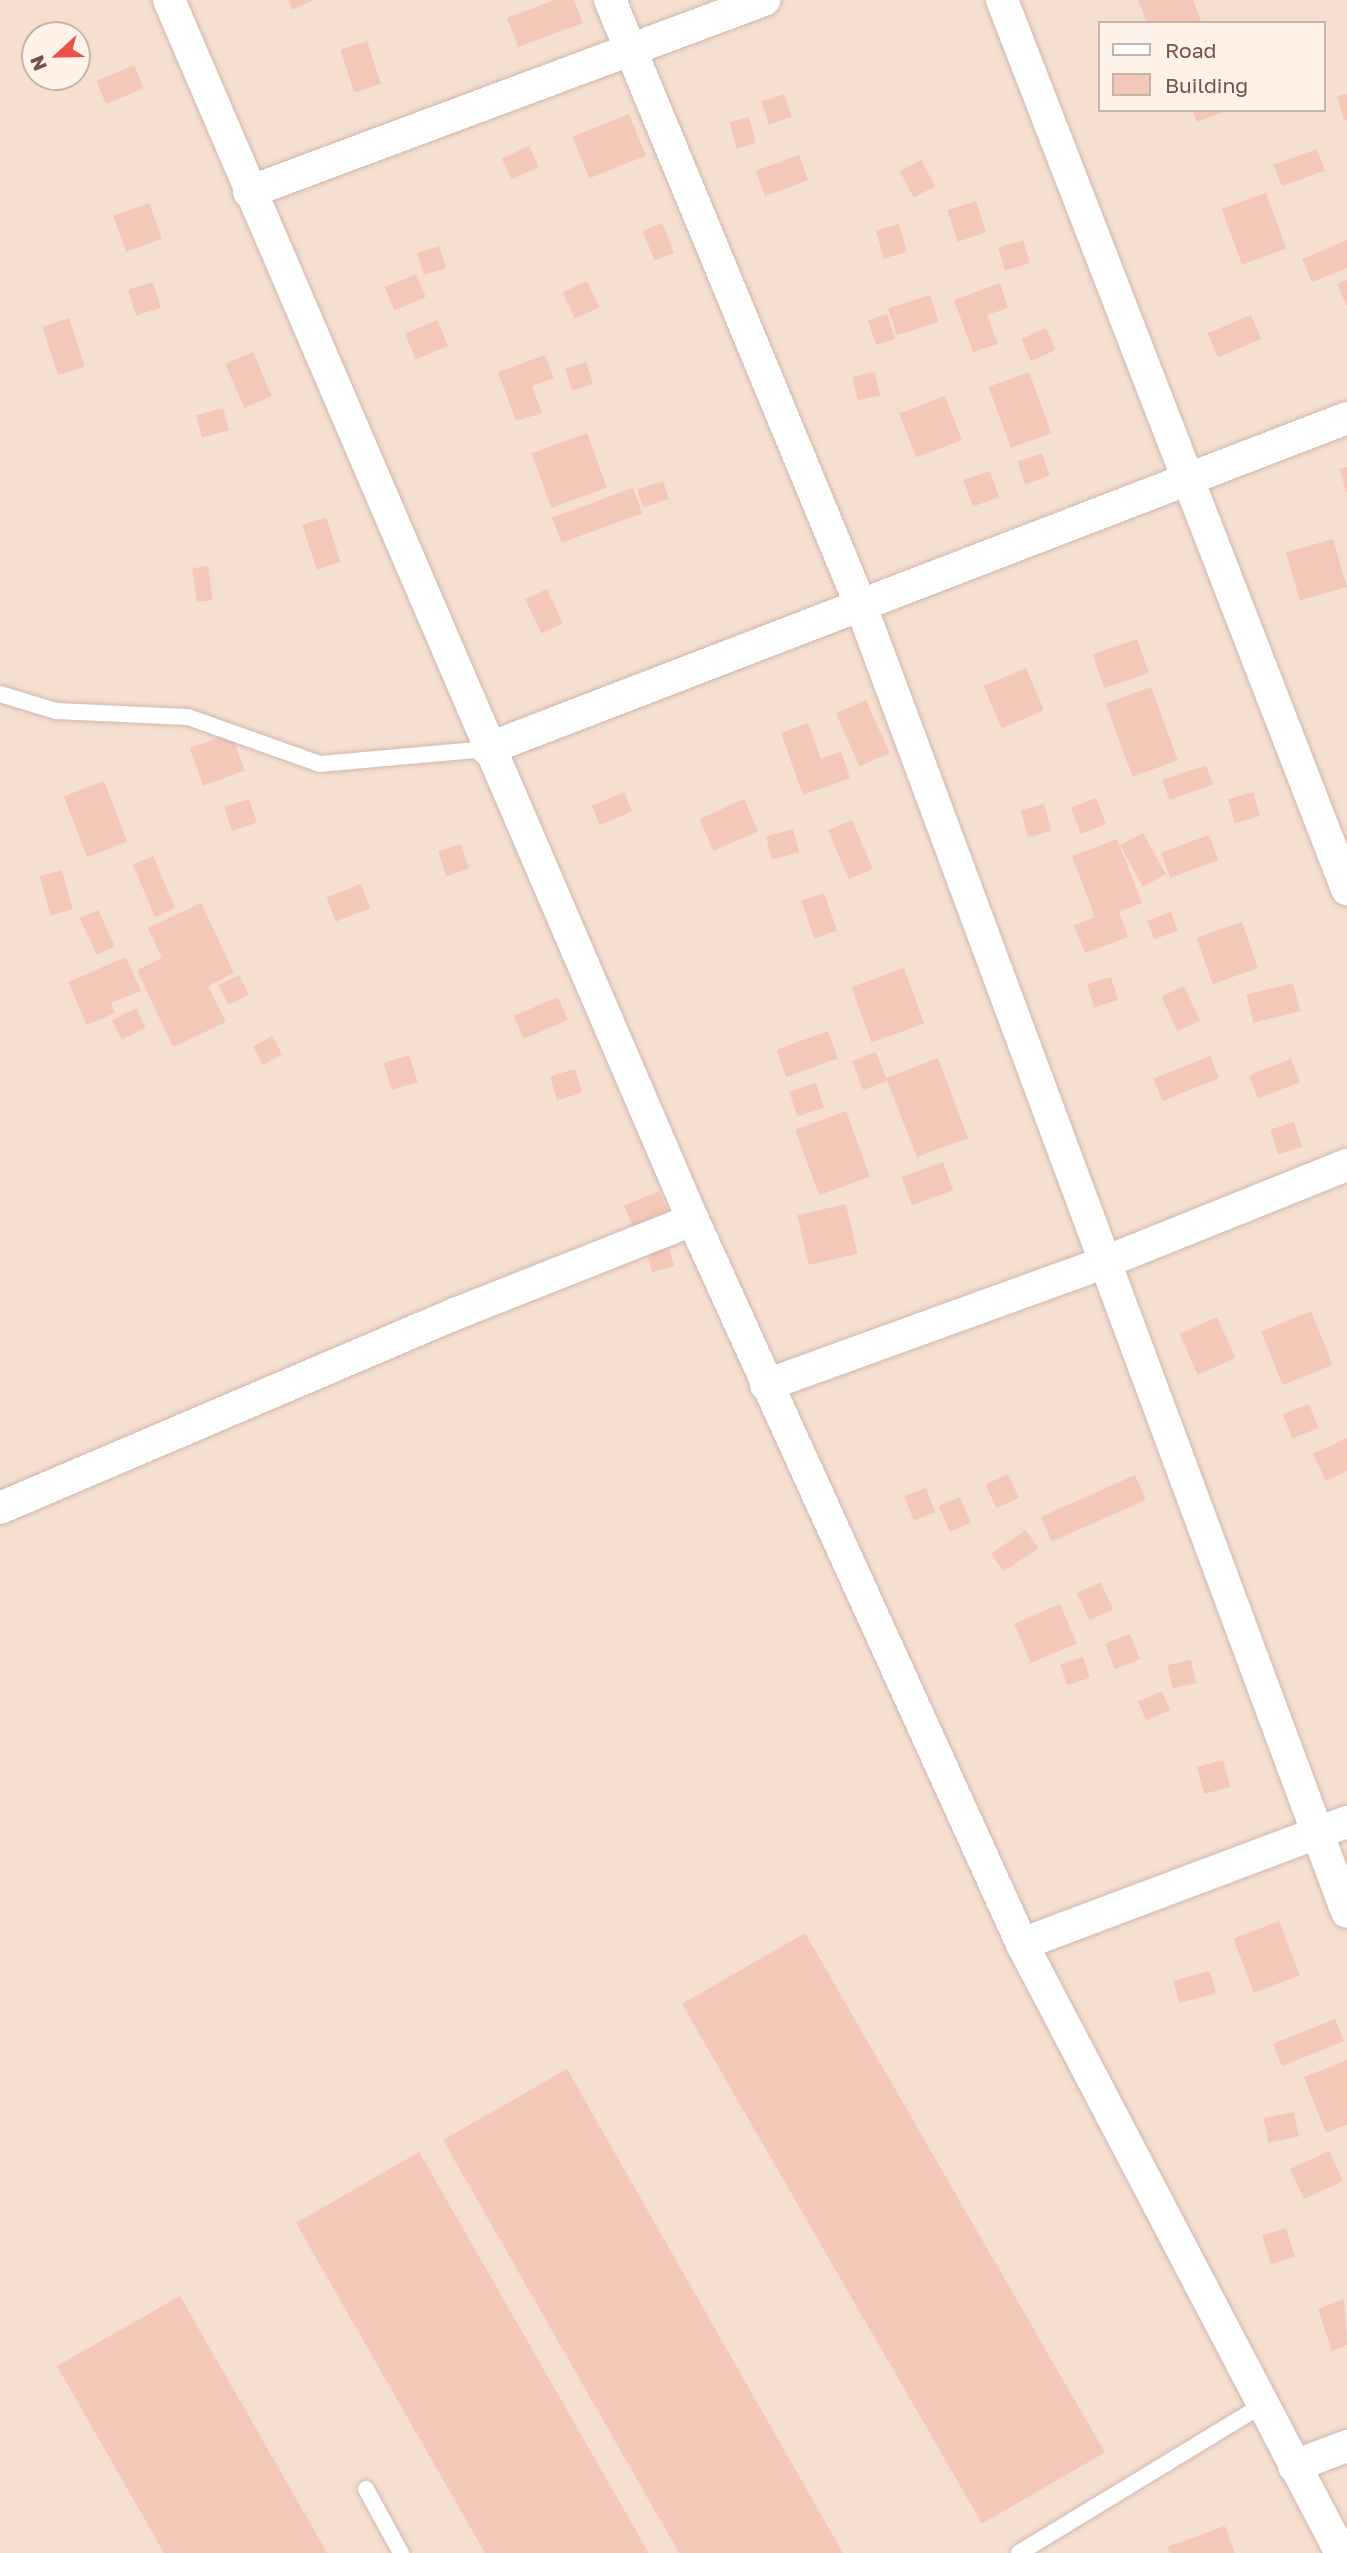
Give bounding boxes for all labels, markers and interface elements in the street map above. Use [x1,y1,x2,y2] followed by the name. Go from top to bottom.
[21,21,91,91] north arrow
[1098,21,1326,112] legend
[1165,37,1216,63] text: Road
[25,52,51,74] text: N
[1165,72,1248,98] text: Building

